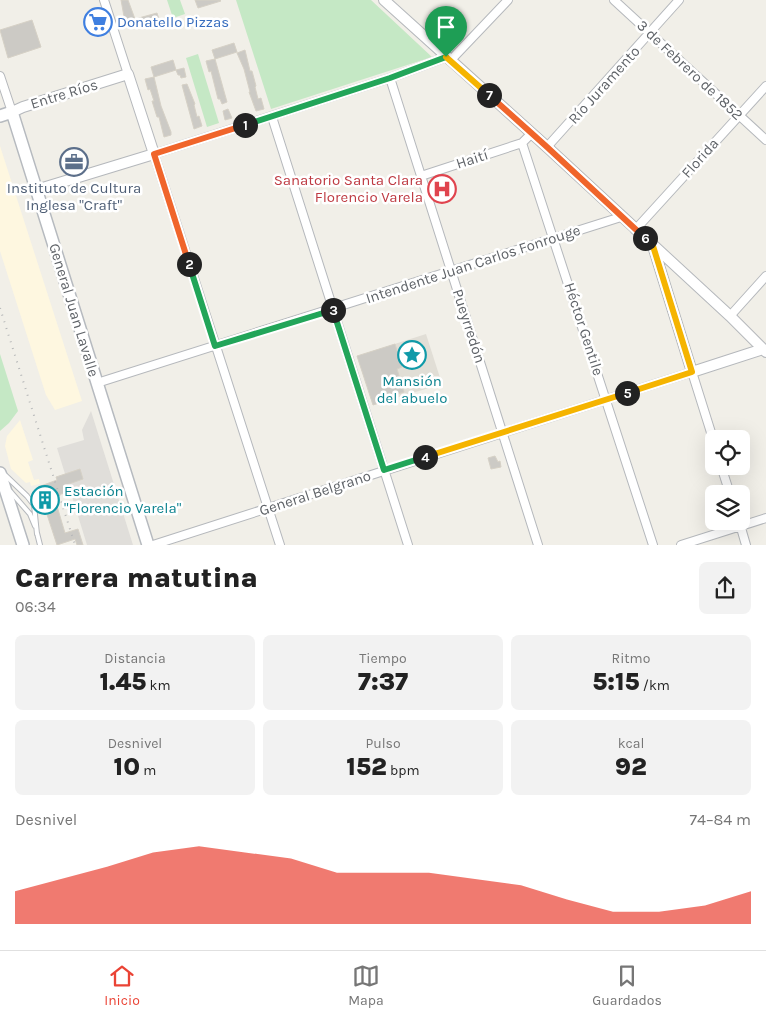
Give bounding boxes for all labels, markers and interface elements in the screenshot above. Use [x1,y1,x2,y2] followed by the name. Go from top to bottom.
[425,6,467,57] pin
[83,7,113,37] supermarket icon: Donatello Pizzas
[117,13,229,31] place label: Donatello Pizzas
[432,13,460,41] icon: arrive
[633,16,747,124] street label: 3 de Febrero de 1852
[564,42,644,128] street label: Río Juramento
[28,75,100,113] street label: Entre Ríos
[476,82,502,108] pin: 7
[486,87,493,104] text: 7
[232,112,258,138] pin: 1
[243,117,248,134] text: 1
[677,134,723,182] street label: Florida
[454,145,491,173] street label: Haití
[59,147,89,177] office icon: Instituto de Cultura Inglesa "Craft"
[274,171,423,206] place label: Sanatorio Santa Clara Florencio Varela
[427,174,457,204] hospital icon: Sanatorio Santa Clara Florencio Varela
[7,179,141,214] place label: Instituto de Cultura Inglesa "Craft"
[363,221,583,307] street label: Intendente Juan Carlos Fonrouge
[632,226,658,250] pin: 6
[641,230,650,247] text: 6
[45,241,103,379] street label: General Juan Lavalle
[176,252,202,276] pin: 2
[185,256,194,273] text: 2
[560,280,608,378] street label: Héctor Gentile
[449,287,489,365] street label: Pueyrredón
[320,298,346,322] pin: 3
[329,302,338,319] text: 3
[397,340,427,370] place icon: Mansión del abuelo
[377,372,447,407] place label: Mansión del abuelo
[614,380,640,406] pin: 5
[623,385,632,402] text: 5
[705,430,750,530] map controls
[705,430,750,475] button: locate
[412,444,438,470] pin: 4
[421,449,430,466] text: 4
[257,466,373,520] street label: General Belgrano
[64,482,182,517] place label: Estación "Florencio Varela"
[30,485,60,515] building icon: Estación "Florencio Varela"
[705,485,750,530] button: layers
[15,561,258,594] text: Carrera matutina
[699,562,751,614] button: share
[15,597,56,616] text: 06:34
[104,650,166,667] text: Distancia
[359,650,407,667] text: Tiempo
[612,650,650,667] text: Ritmo
[99,667,146,696] text: 1.45
[358,667,408,696] text: 7:37
[592,667,640,696] text: 5:15
[146,677,171,694] text: km
[640,677,670,694] text: /km
[108,735,162,752] text: Desnivel
[365,735,401,752] text: Pulso
[618,735,644,752] text: kcal
[114,752,140,781] text: 10
[346,752,387,781] text: 152
[615,752,647,781] text: 92
[140,762,156,779] text: m
[387,762,420,779] text: bpm
[15,810,77,829] text: Desnivel
[689,810,751,829] text: 74–84 m
[104,962,140,1009] tab: Inicio
[348,962,384,1009] tab: Mapa
[592,962,662,1009] tab: Guardados

